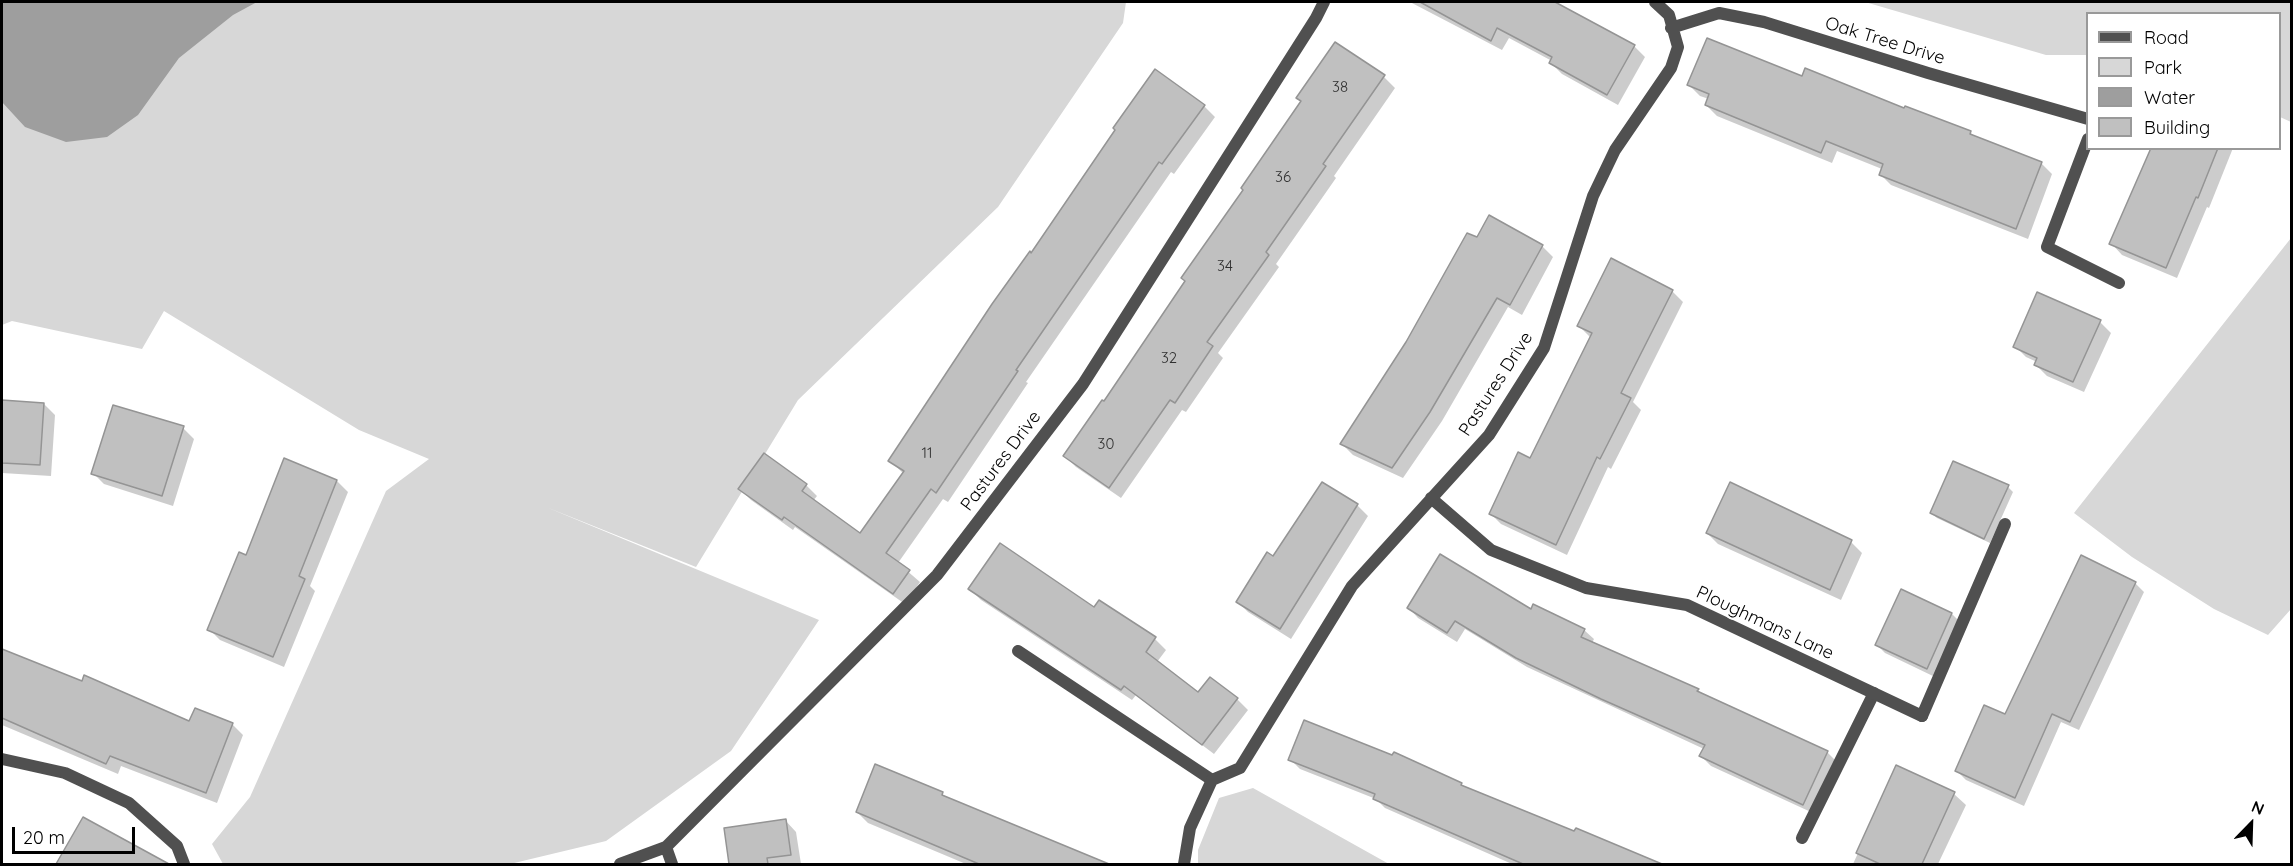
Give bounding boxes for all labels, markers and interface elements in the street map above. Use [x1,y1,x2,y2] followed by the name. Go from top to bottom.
[2086,12,2281,150] legend
[1822,13,1948,69] street label: Oak Tree Drive
[2144,26,2189,49] text: Road
[2144,56,2182,79] text: Park
[1332,78,1348,96] house number: 38
[2144,86,2195,109] text: Water
[2144,116,2210,139] text: Building
[1275,168,1291,186] house number: 36
[1217,257,1233,275] house number: 34
[1454,328,1538,440] street label: Pastures Drive
[1161,349,1177,367] house number: 32
[956,407,1046,515] street label: Pastures Drive
[1098,435,1114,453] house number: 30
[921,444,933,462] house number: 11
[1693,582,1837,664] street label: Ploughmans Lane
[2221,794,2281,854] north arrow
[2249,796,2267,819] text: N
[15,815,138,853] scale bar
[23,826,65,849] text: 20 m

